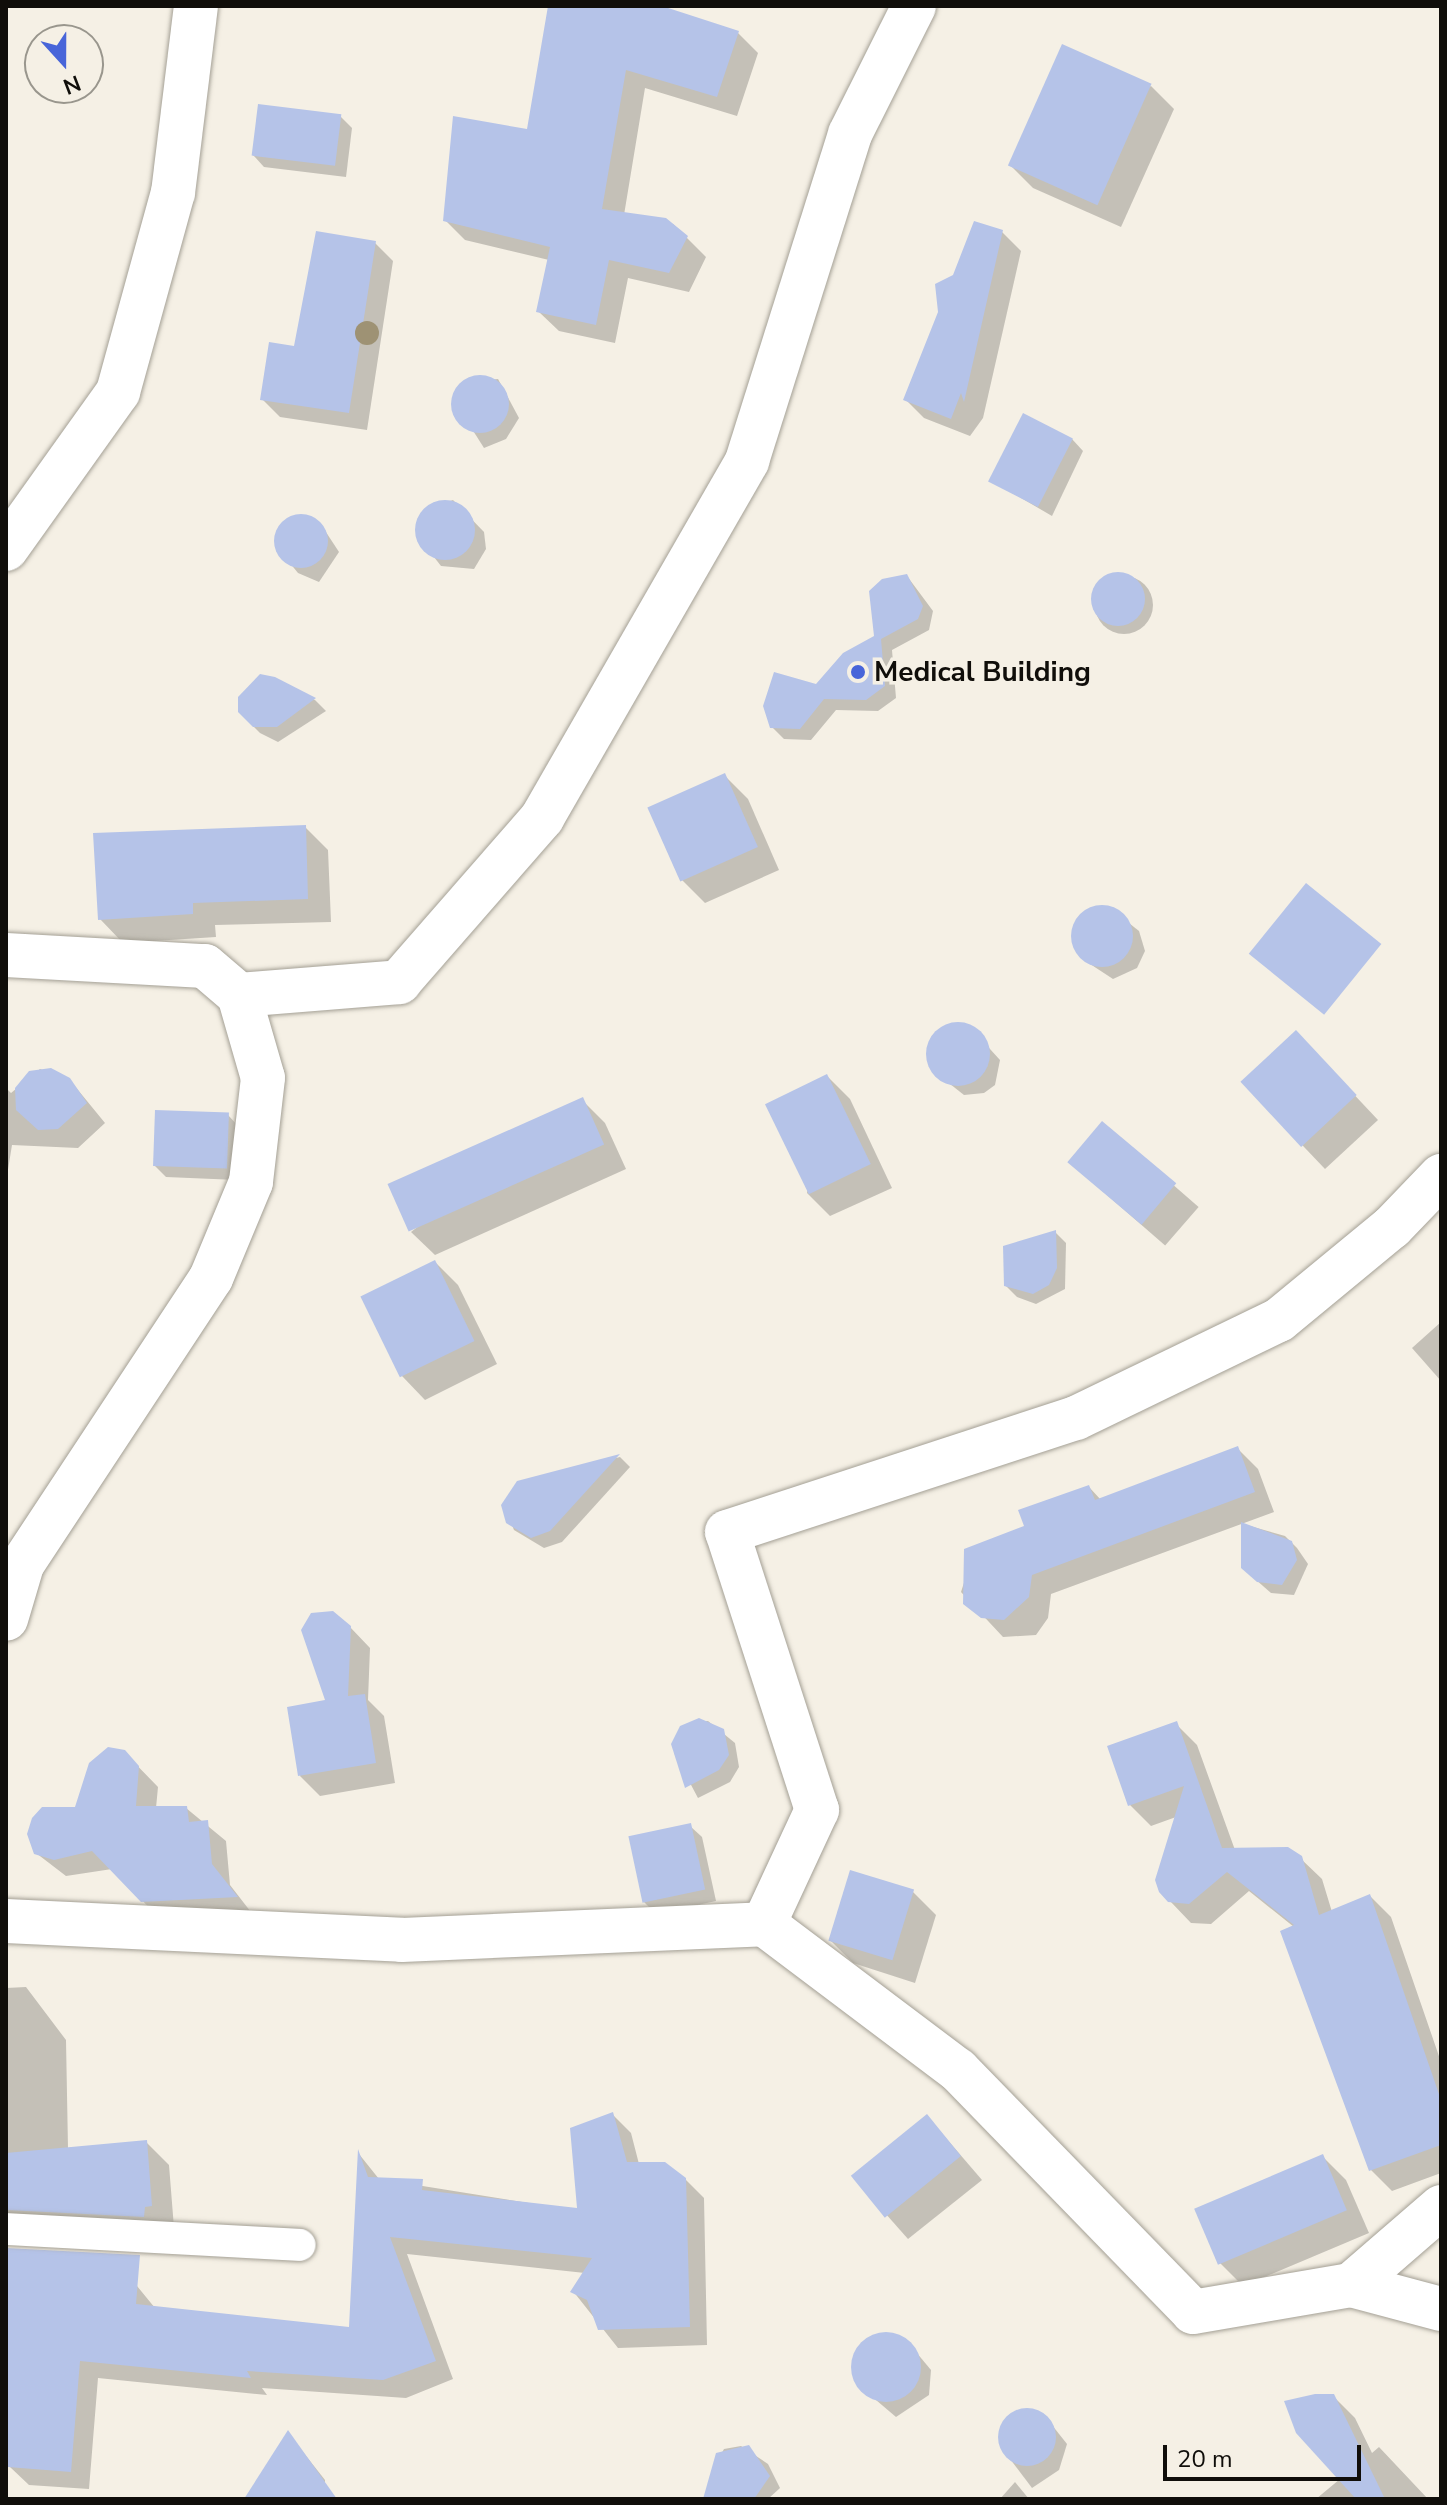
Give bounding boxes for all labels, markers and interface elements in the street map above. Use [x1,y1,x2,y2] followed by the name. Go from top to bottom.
[24,24,104,104] north arrow
[59,68,85,101] text: N
[874,655,1091,689] place label: Medical Building
[849,663,867,681] marker: Medical Building
[1167,2429,1365,2479] scale bar
[1177,2443,1233,2475] text: 20 m

